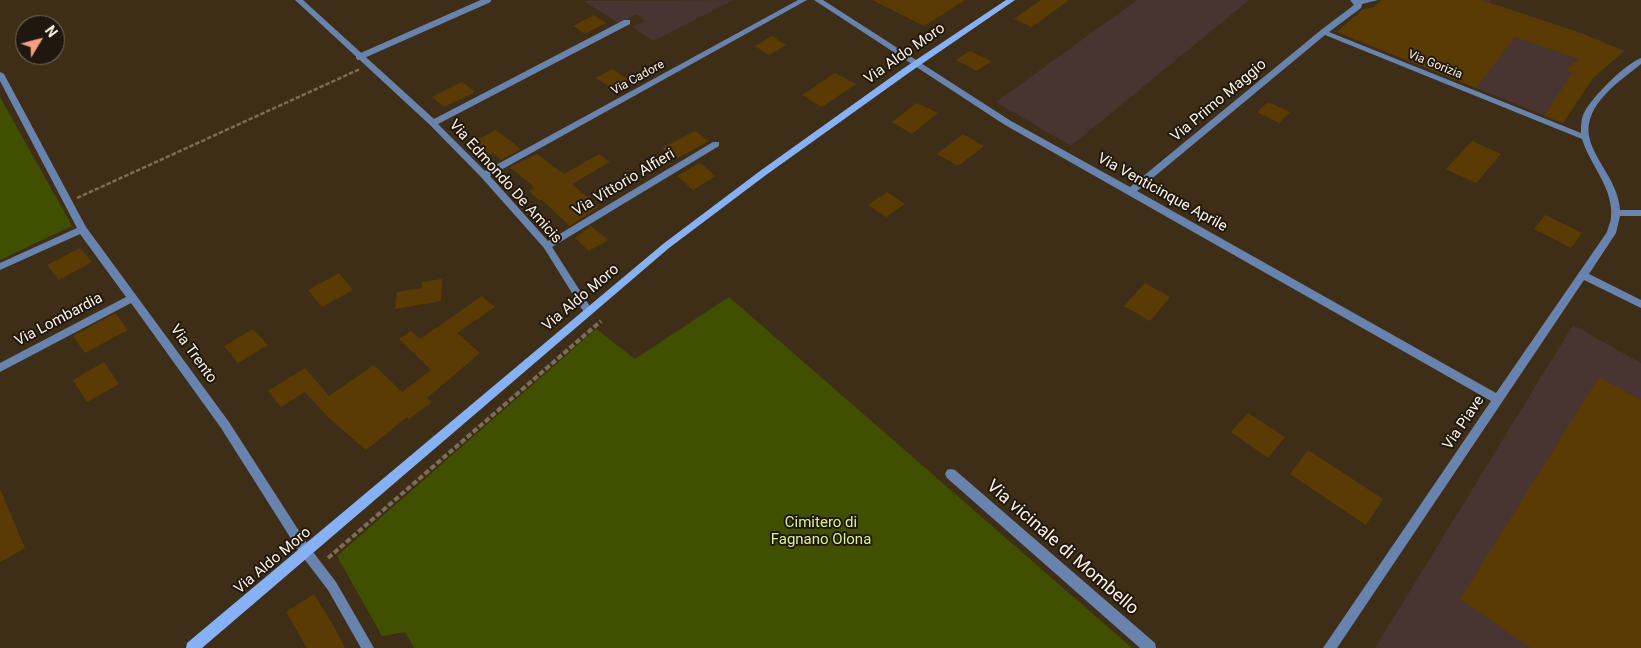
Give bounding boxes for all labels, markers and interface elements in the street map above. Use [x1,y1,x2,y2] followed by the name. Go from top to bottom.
[15,15,65,65] north arrow
[861,20,949,88] street label: Via Aldo Moro
[42,23,61,40] text: N
[1406,48,1464,82] street label: Via Gorizia
[1168,56,1270,146] street label: Via Primo Maggio
[609,58,667,98] street label: Via Cadore
[445,117,565,247] street label: Via Edmondo De Amicis
[570,145,678,221] street label: Via Vittorio Alfieri
[1094,150,1230,236] street label: Via Venticinque Aprile
[539,261,623,335] street label: Via Aldo Moro
[12,289,106,351] street label: Via Lombardia
[166,321,220,387] street label: Via Trento
[1439,393,1489,453] street label: Via Piave
[982,476,1142,620] street label: Via vicinale di Mombello
[771,514,871,549] park label: Cimitero di Fagnano Olona
[231,524,315,598] street label: Via Aldo Moro

